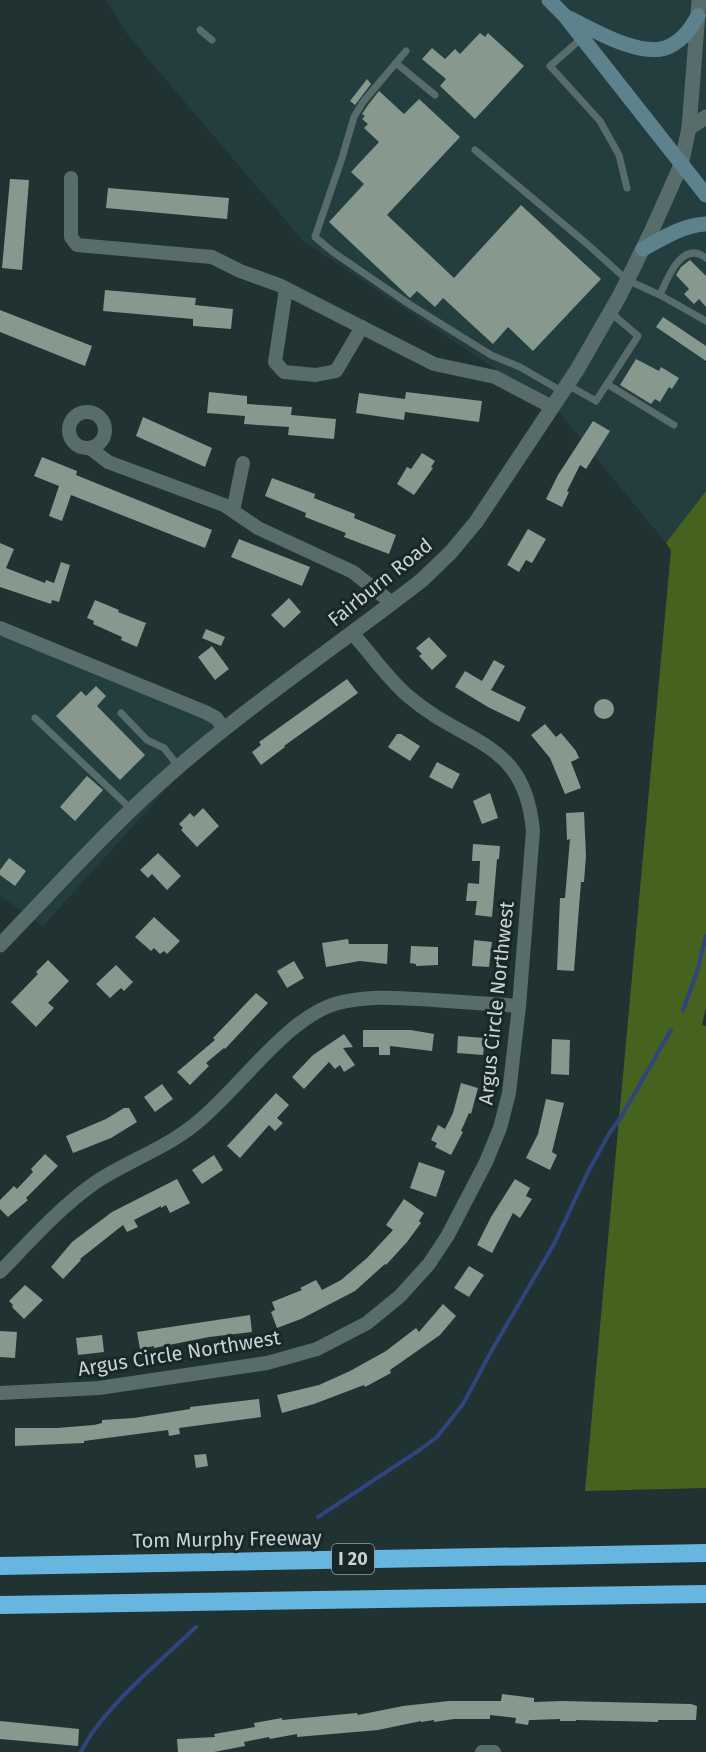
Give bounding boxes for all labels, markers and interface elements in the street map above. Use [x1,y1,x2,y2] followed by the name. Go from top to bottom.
[323,533,437,631] street label: Fairburn Road
[473,899,519,1106] street label: Argus Circle Northwest
[76,1325,283,1381] street label: Argus Circle Northwest
[132,1525,322,1553] street label: Tom Murphy Freeway
[332,1544,374,1574] road number: I 20

